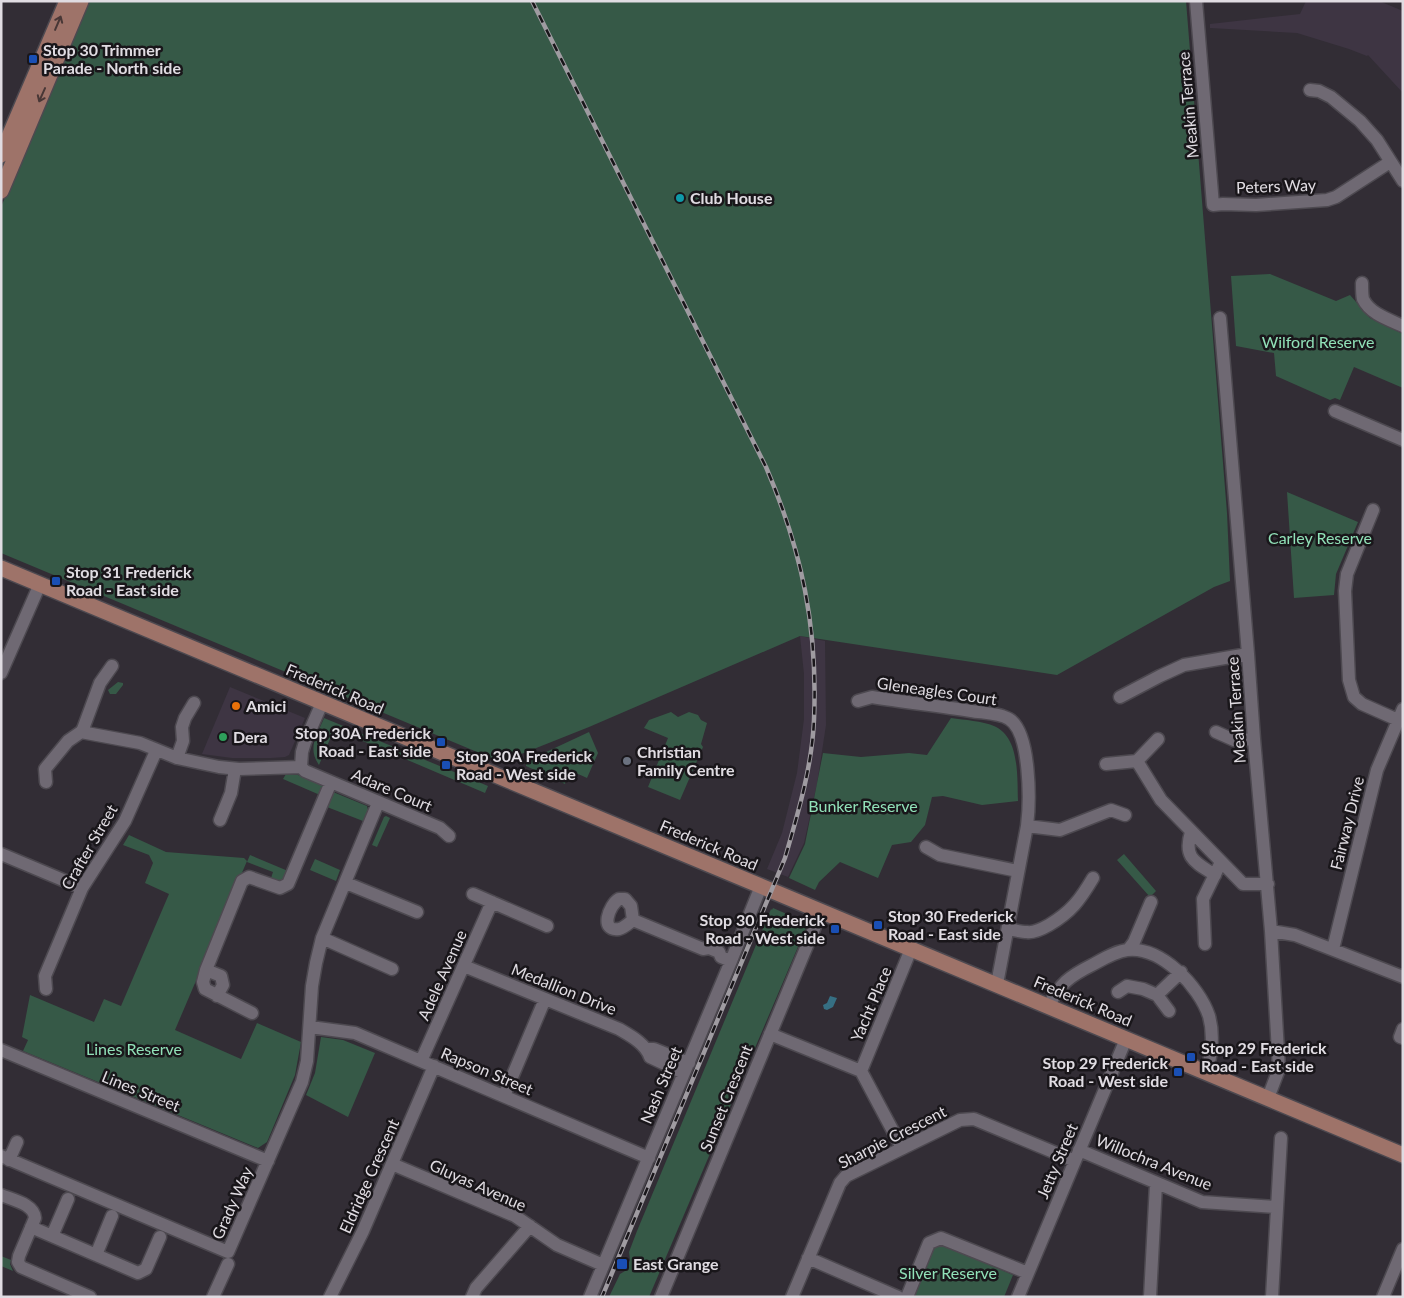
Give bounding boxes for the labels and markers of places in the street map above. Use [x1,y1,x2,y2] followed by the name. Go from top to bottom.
[43,40,181,77] place label: Stop 30 Trimmer Parade - North side
[27,53,39,65] marker: Stop 30 Trimmer Parade - North side
[690,188,773,207] place label: Club House
[674,192,686,204] marker: Club House
[66,562,192,599] place label: Stop 31 Frederick Road - East side
[50,575,62,587] marker: Stop 31 Frederick Road - East side
[245,696,286,715] place label: Amici
[230,700,242,712] marker: Amici
[295,723,431,760] place label: Stop 30A Frederick Road - East side
[233,727,268,746] place label: Dera
[217,731,229,743] marker: Dera
[435,736,447,748] marker: Stop 30A Frederick Road - East side
[637,742,735,779] place label: Christian Family Centre
[456,746,593,783] place label: Stop 30A Frederick Road - West side
[621,755,633,767] marker: Christian Family Centre
[440,759,452,771] marker: Stop 30A Frederick Road - West side
[888,906,1014,943] place label: Stop 30 Frederick Road - East side
[699,910,825,947] place label: Stop 30 Frederick Road - West side
[872,919,884,931] marker: Stop 30 Frederick Road - East side
[829,923,841,935] marker: Stop 30 Frederick Road - West side
[1201,1038,1327,1075] place label: Stop 29 Frederick Road - East side
[1185,1051,1197,1063] marker: Stop 29 Frederick Road - East side
[1042,1053,1168,1090] place label: Stop 29 Frederick Road - West side
[1172,1066,1184,1078] marker: Stop 29 Frederick Road - West side
[633,1254,719,1273] place label: East Grange
[615,1257,629,1271] marker: East Grange

